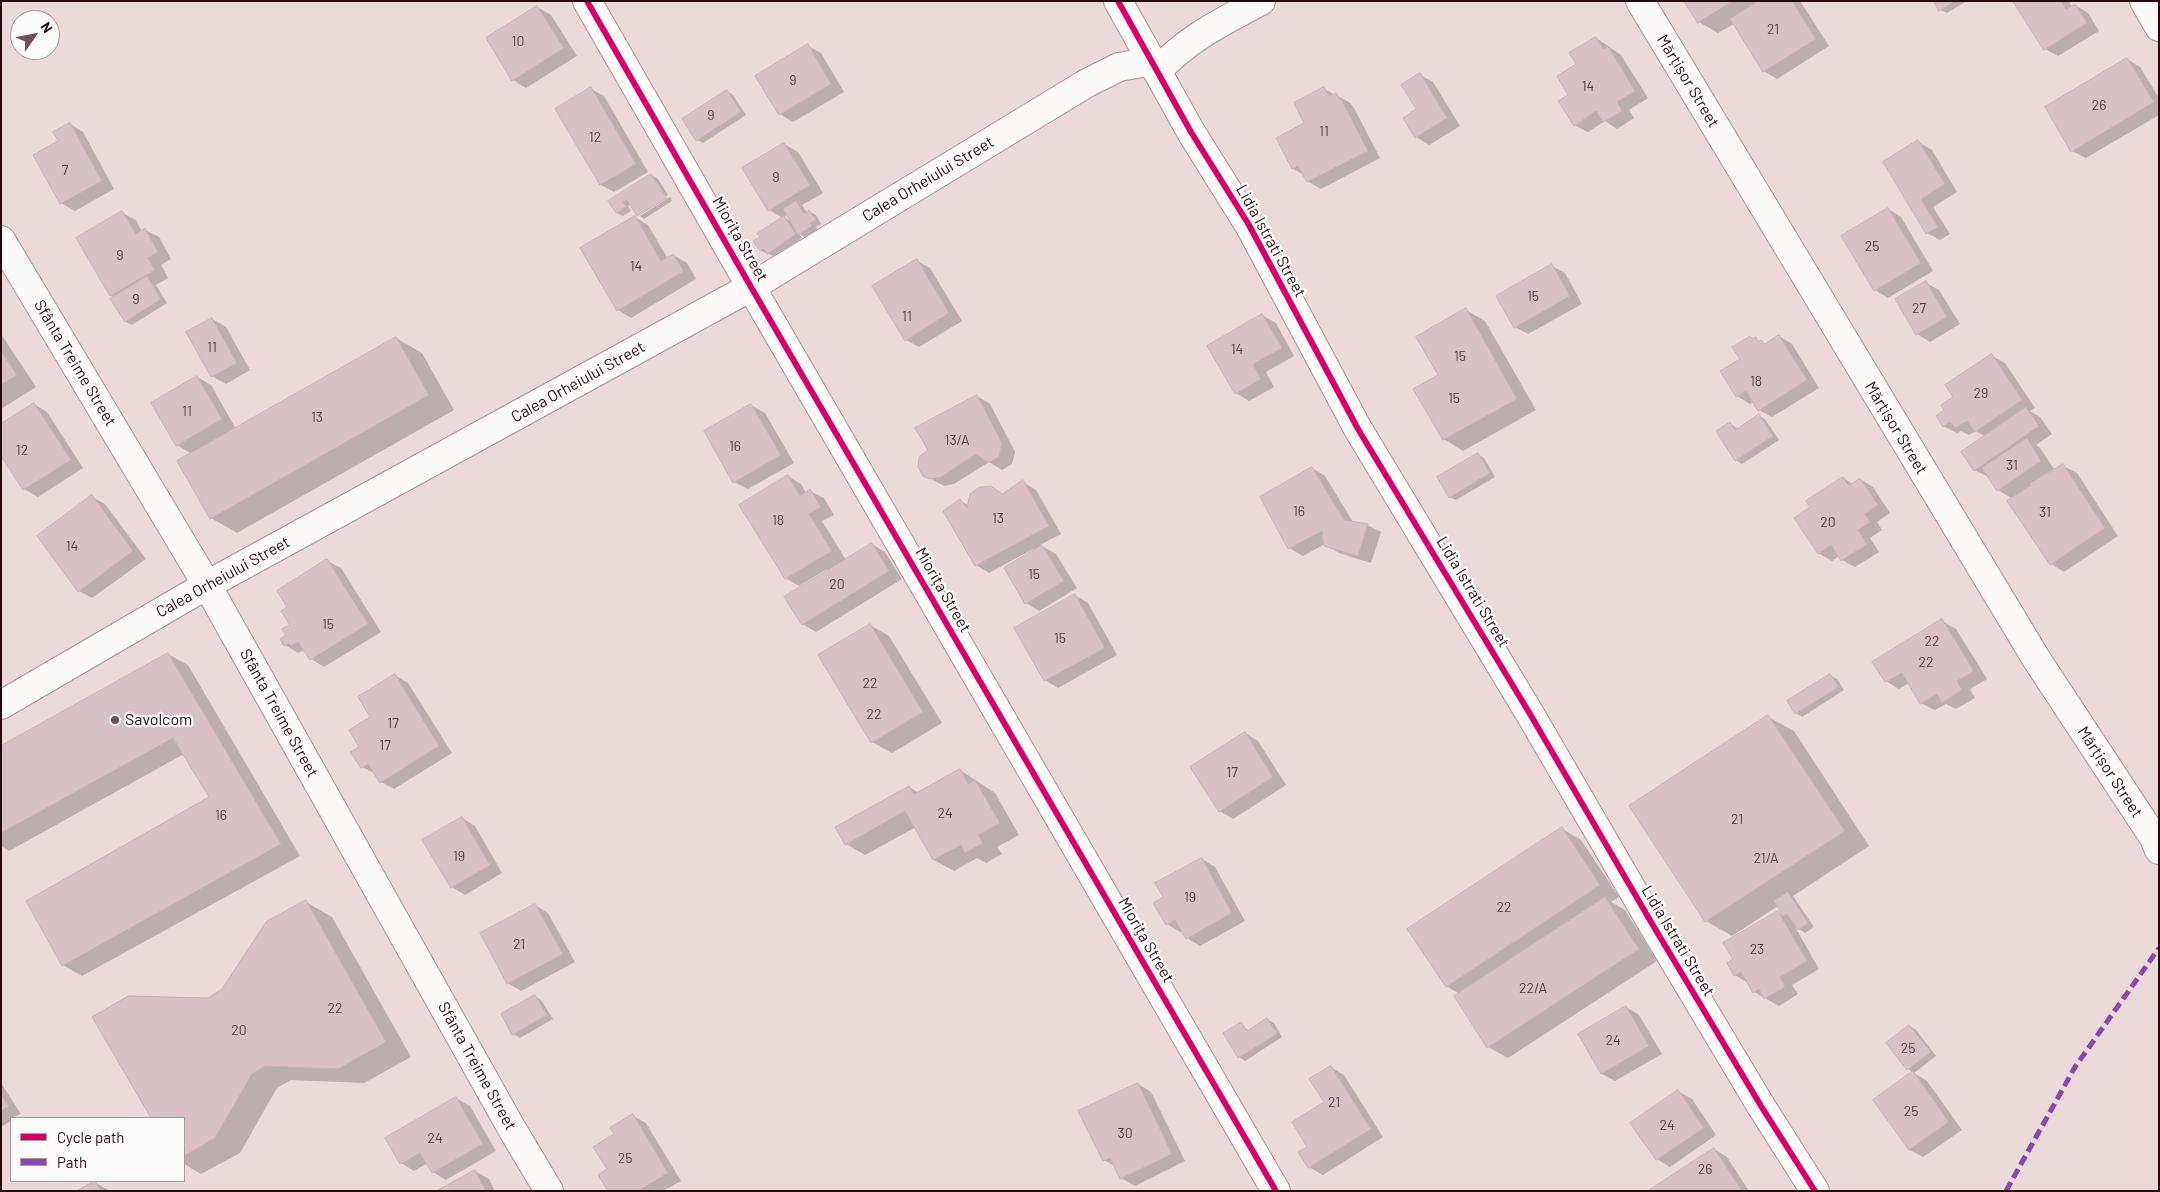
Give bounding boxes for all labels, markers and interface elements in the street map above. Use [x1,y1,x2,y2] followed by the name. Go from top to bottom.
[10,10,60,60] north arrow
[37,19,57,36] text: N
[1767,21,1779,37] house number: 21
[1653,31,1723,131] street label: Mărțișor Street
[512,33,524,49] house number: 10
[789,72,797,88] house number: 9
[1582,78,1594,94] house number: 14
[2092,97,2106,113] house number: 26
[707,107,715,123] house number: 9
[1319,123,1329,139] house number: 11
[589,129,601,145] house number: 12
[859,132,997,226] street label: Calea Orheiului Street
[62,162,68,178] house number: 7
[772,169,780,185] house number: 9
[1232,181,1310,301] street label: Lidia Istrati Street
[708,193,772,285] street label: Miorița Street
[1865,238,1879,254] house number: 25
[116,247,124,263] house number: 9
[630,258,642,274] house number: 14
[1527,288,1539,304] house number: 15
[132,291,140,307] house number: 9
[30,296,120,430] street label: Sfânta Treime Street
[1912,300,1926,316] house number: 27
[902,308,912,324] house number: 11
[508,337,648,427] street label: Calea Orheiului Street
[207,339,217,355] house number: 11
[1231,341,1243,357] house number: 14
[1454,348,1466,364] house number: 15
[1750,373,1762,389] house number: 18
[1861,378,1931,478] street label: Mărțișor Street
[1974,385,1988,401] house number: 29
[1448,390,1460,406] house number: 15
[182,403,192,419] house number: 11
[311,409,323,425] house number: 13
[944,432,970,448] house number: 13/A
[729,438,741,454] house number: 16
[16,442,28,458] house number: 12
[2006,457,2018,473] house number: 31
[1293,503,1305,519] house number: 16
[2039,504,2051,520] house number: 31
[992,510,1004,526] house number: 13
[772,512,784,528] house number: 18
[1820,514,1836,530] house number: 20
[153,532,293,622] street label: Calea Orheiului Street
[1432,533,1514,651] street label: Lidia Istrati Street
[66,538,78,554] house number: 14
[911,544,975,636] street label: Miorița Street
[1028,566,1040,582] house number: 15
[829,576,845,592] house number: 20
[322,616,334,632] house number: 15
[1054,630,1066,646] house number: 15
[1924,633,1940,649] house number: 22
[236,645,322,781] street label: Sfânta Treime Street
[1918,654,1934,670] house number: 22
[862,675,878,691] house number: 22
[866,706,882,722] house number: 22
[125,710,192,730] place label: Savolcom
[109,714,121,726] marker: Savolcom
[387,715,399,731] house number: 17
[2073,723,2147,821] street label: Mărțișor Street
[379,737,391,753] house number: 17
[1226,764,1238,780] house number: 17
[937,805,953,821] house number: 24
[215,807,227,823] house number: 16
[1731,811,1743,827] house number: 21
[453,848,465,864] house number: 19
[1753,850,1779,866] house number: 21/A
[1637,882,1719,1000] street label: Lidia Istrati Street
[1184,889,1196,905] house number: 19
[1114,894,1178,986] street label: Miorița Street
[1496,899,1512,915] house number: 22
[513,936,525,952] house number: 21
[1750,941,1764,957] house number: 23
[1519,980,1547,996] house number: 22/A
[434,998,520,1134] street label: Sfânta Treime Street
[327,1000,343,1016] house number: 22
[231,1022,247,1038] house number: 20
[1605,1032,1621,1048] house number: 24
[1901,1040,1915,1056] house number: 25
[1328,1094,1340,1110] house number: 21
[1904,1103,1918,1119] house number: 25
[10,1117,185,1182] legend
[1659,1117,1675,1133] house number: 24
[1117,1125,1133,1141] house number: 30
[57,1128,124,1146] text: Cycle path
[427,1130,443,1146] house number: 24
[618,1150,632,1166] house number: 25
[57,1153,87,1171] text: Path
[1698,1161,1712,1177] house number: 26

